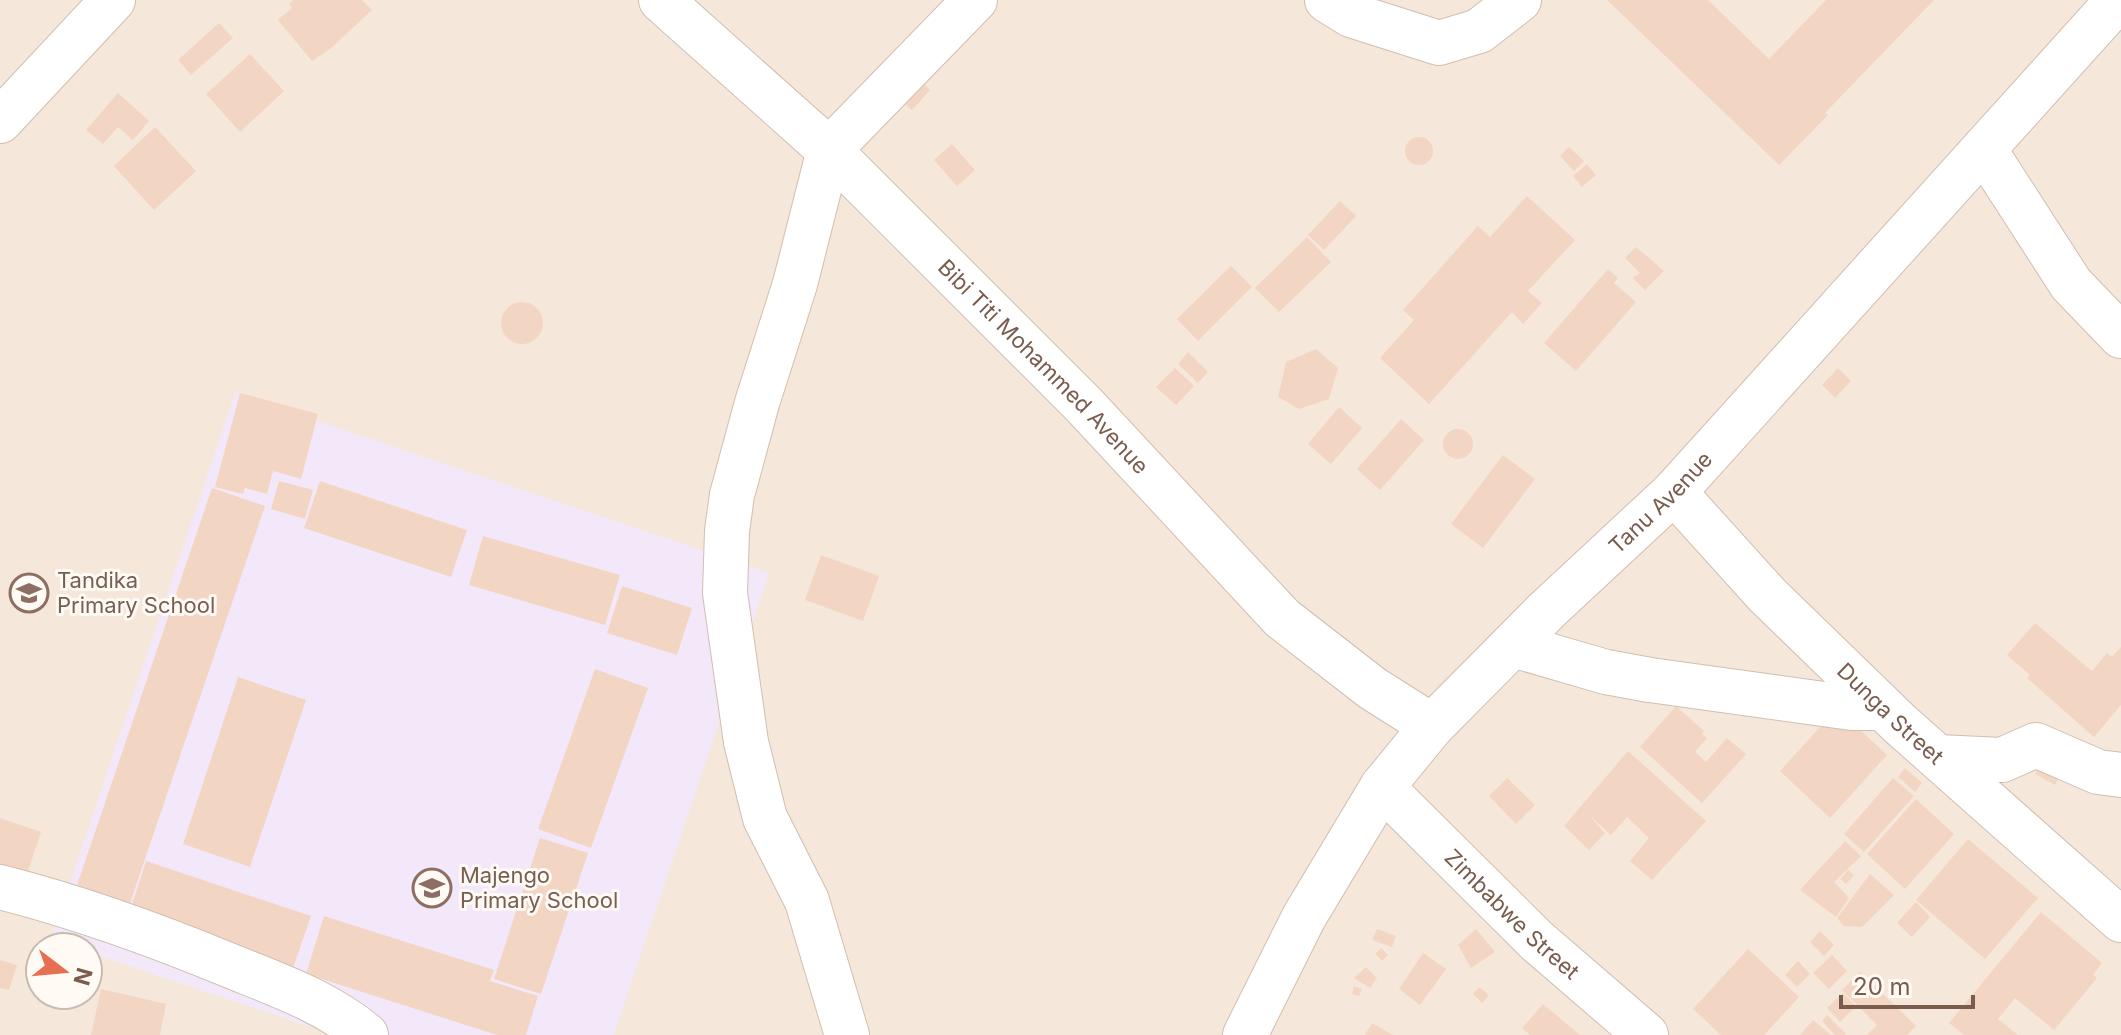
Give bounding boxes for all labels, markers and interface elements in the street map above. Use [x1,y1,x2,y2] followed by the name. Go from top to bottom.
[933,254,1154,479] street label: Bibi Titi Mohammed Avenue
[1603,446,1717,559] street label: Tanu Avenue
[57,567,215,618] place label: Tandika Primary School
[8,572,50,614] school or university icon: Tandika Primary School
[1832,658,1949,770] street label: Dunga Street
[1439,844,1585,985] street label: Zimbabwe Street
[460,862,618,913] place label: Majengo Primary School
[411,867,453,909] school or university icon: Majengo Primary School
[24,931,104,1011] north arrow
[1841,959,1973,1009] scale bar
[68,965,98,988] text: N
[1853,972,1911,1001] text: 20 m

